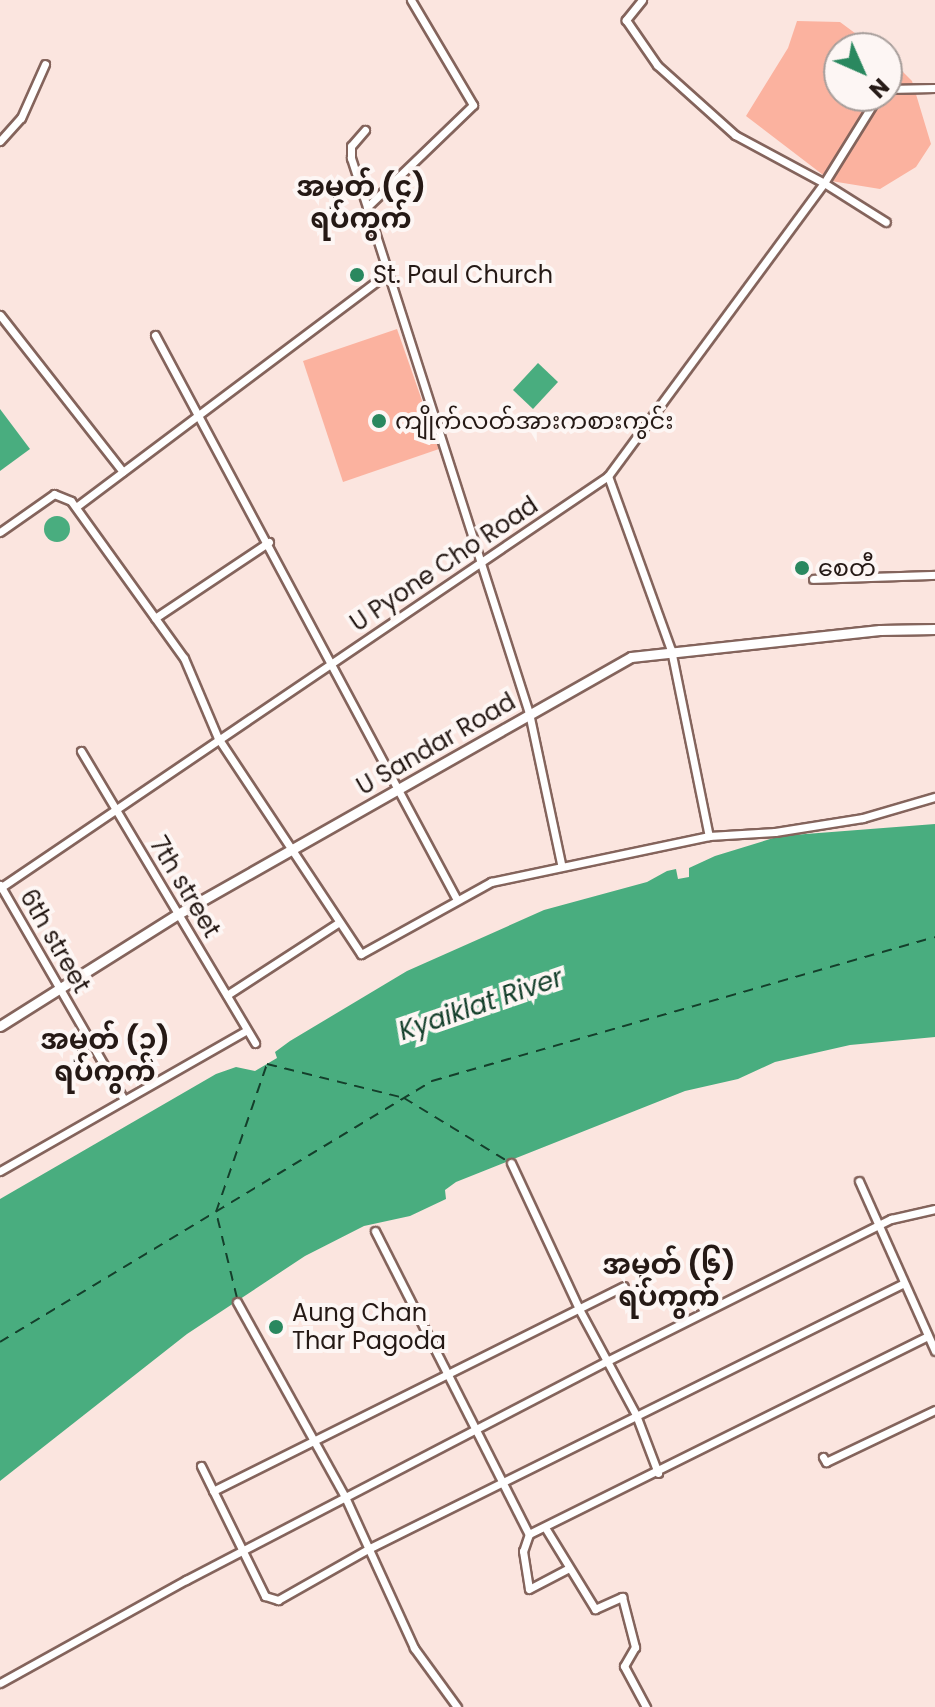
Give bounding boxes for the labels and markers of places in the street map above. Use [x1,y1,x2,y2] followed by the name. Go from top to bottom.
[373,261,553,289] place label: St. Paul Church
[348,266,366,284] marker: St. Paul Church
[395,407,673,435] place label: ကျိုက်လတ်အားကစားကွင်း
[370,412,388,430] marker: ကျိုက်လတ်အားကစားကွင်း
[818,554,876,582] place label: စေတီ
[793,559,811,577] marker: စေတီ
[292,1299,446,1355] place label: Aung Chan Thar Pagoda
[267,1318,285,1336] marker: Aung Chan Thar Pagoda

